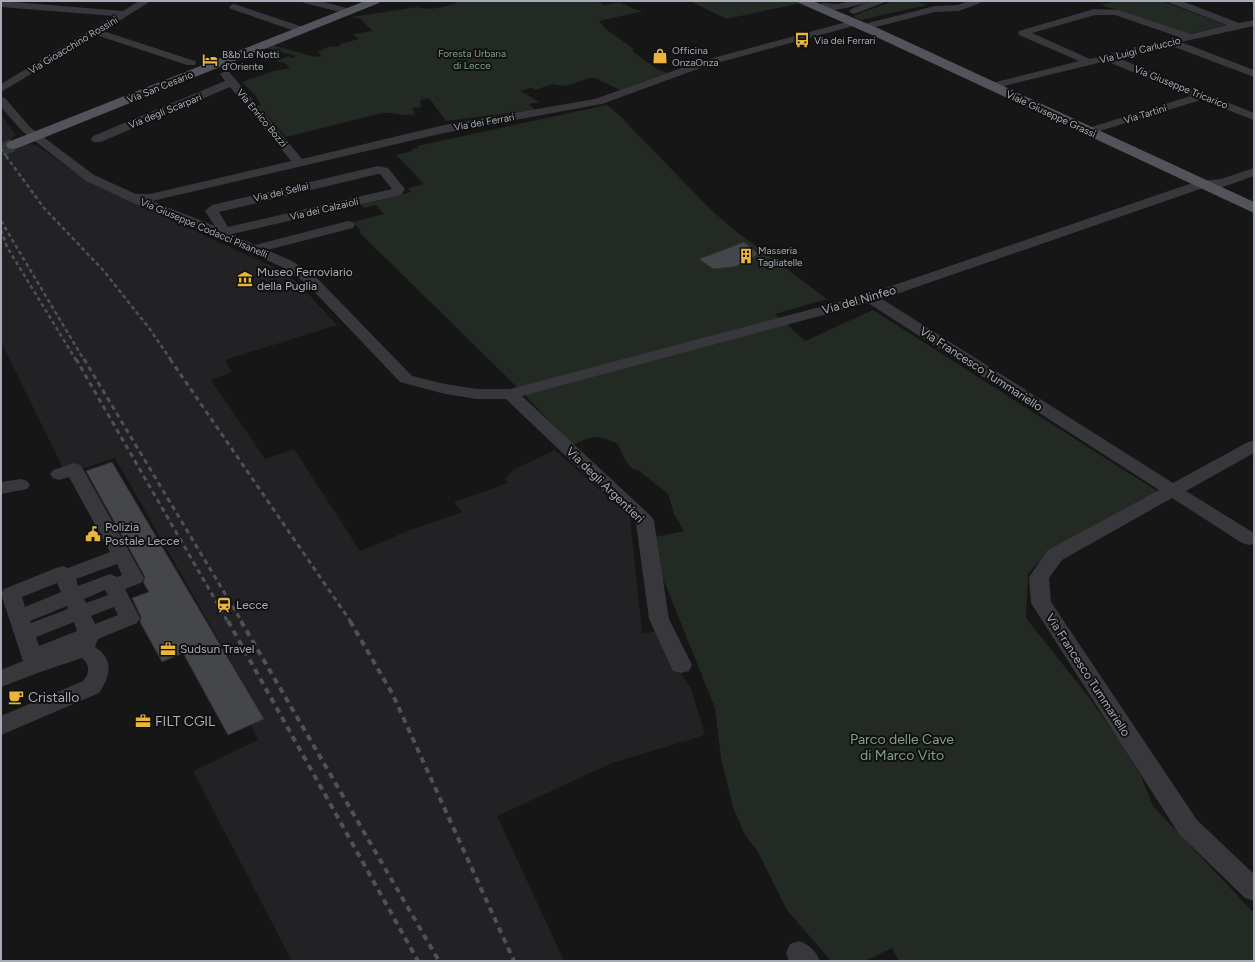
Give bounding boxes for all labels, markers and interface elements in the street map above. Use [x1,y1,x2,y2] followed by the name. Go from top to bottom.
[26,13,120,77] street label: Via Gioacchino Rossini
[793,31,811,49] bus stop icon: Via dei Ferrari
[814,34,875,47] place label: Via dei Ferrari
[1098,34,1182,66] street label: Via Luigi Carluccio
[672,44,719,69] place label: Officina OnzaOnza
[438,47,506,72] park label: Foresta Urbana di Lecce
[651,47,669,65] shop icon: Officina OnzaOnza
[222,48,279,73] place label: B&b Le Notti d'Oriente
[201,51,219,69] hotel icon: B&b Le Notti d'Oriente
[1132,62,1230,112] street label: Via Giuseppe Tricarico
[125,68,195,106] street label: Via San Cesario
[234,86,290,150] street label: Via Enrico Bozzi
[1004,87,1098,141] street label: Viale Giuseppe Grassi
[127,90,203,132] street label: Via degli Scarpari
[1122,101,1168,127] street label: Via Tartini
[453,110,515,134] street label: Via dei Ferrari
[252,179,310,205] street label: Via dei Sellai
[138,195,270,261] street label: Via Giuseppe Codacci Pisanelli
[288,195,360,223] street label: Via dei Calzaioli
[758,244,803,269] place label: Masseria Tagliatelle
[737,247,755,265] building icon: Masseria Tagliatelle
[257,265,353,293] place label: Museo Ferroviario della Puglia
[236,270,254,288] museum icon: Museo Ferroviario della Puglia
[821,283,898,317] street label: Via del Ninfeo
[917,324,1045,414] street label: Via Francesco Tummariello
[563,444,647,526] street label: Via degli Argentieri
[105,520,180,548] place label: Polizia Postale Lecce
[84,525,102,543] public building icon: Polizia Postale Lecce
[215,596,233,614] station icon: Lecce
[236,598,269,612] place label: Lecce
[1043,611,1133,739] street label: Via Francesco Tummariello
[159,640,177,658] office icon: Sudsun Travel
[180,642,255,656] place label: Sudsun Travel
[7,688,25,706] cafe icon: Cristallo
[28,689,79,706] place label: Cristallo
[134,712,152,730] office icon: FILT CGIL
[155,713,216,730] place label: FILT CGIL
[850,731,954,764] park label: Parco delle Cave di Marco Vito

